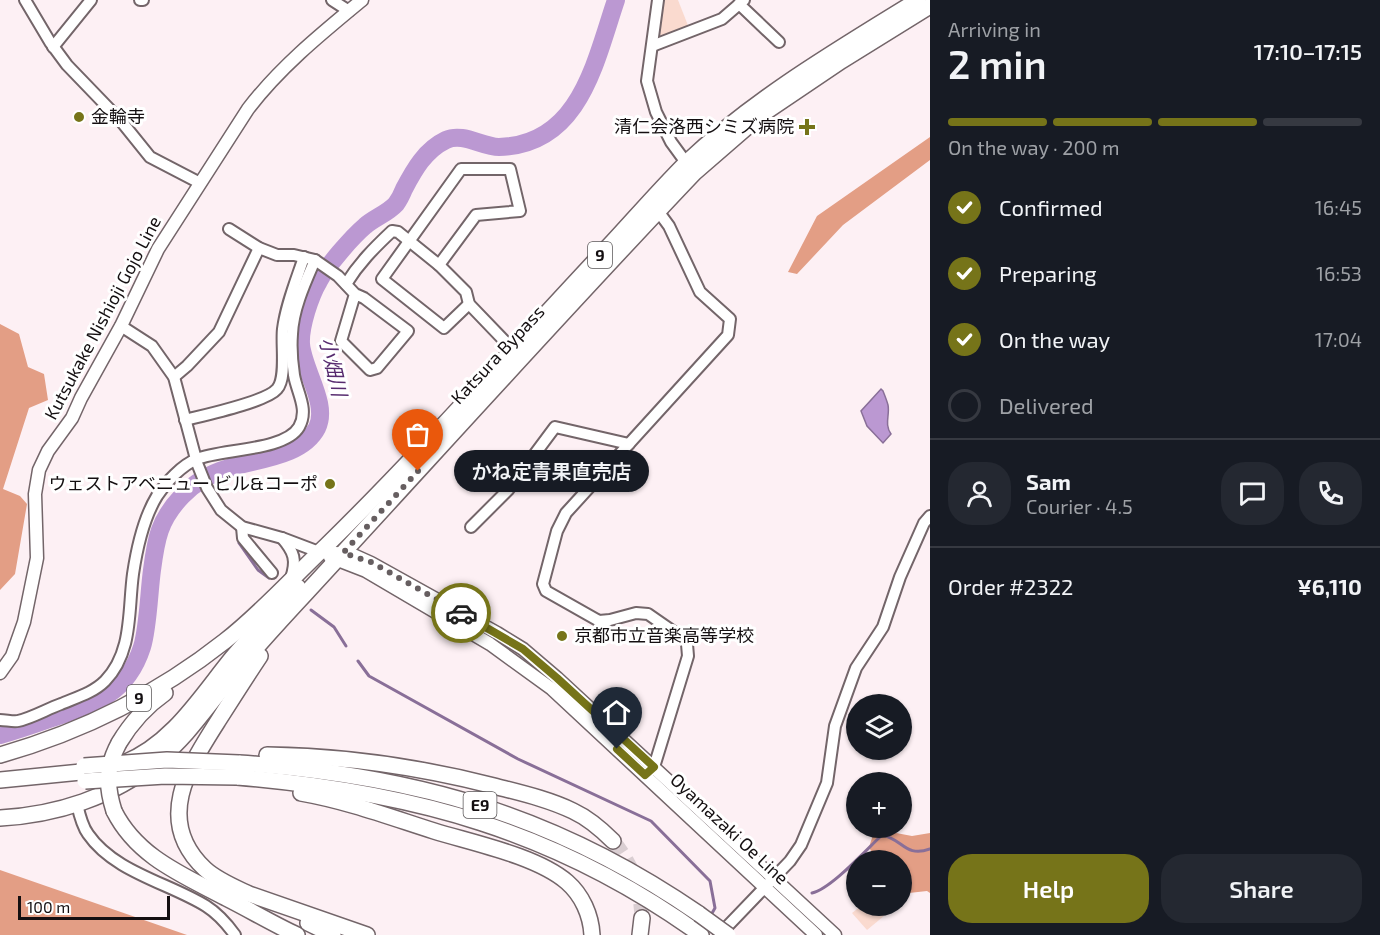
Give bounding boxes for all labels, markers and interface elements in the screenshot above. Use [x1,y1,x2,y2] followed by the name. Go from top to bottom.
[948,17,1041,41] text: Arriving in
[1254,38,1362,64] text: 17:10–17:15
[948,40,1047,87] text: 2 min
[91,105,145,127] place label: 金輪寺
[72,110,86,124] marker: 金輪寺
[614,115,794,137] place label: 清仁会洛西シミズ病院
[798,118,816,136] marker: 清仁会洛西シミズ病院
[948,135,1120,159] text: On the way · 200 m
[948,191,981,224] icon: check
[999,194,1103,220] text: Confirmed
[1315,195,1362,219] text: 16:45
[39,212,165,423] street label: Kutsukake Nishioji Gojo Line
[588,242,612,268] road number: 9
[948,257,981,290] icon: check
[999,260,1097,286] text: Preparing
[1316,261,1362,285] text: 16:53
[446,300,549,408] street label: Katsura Bypass
[948,323,981,356] icon: check
[999,326,1110,352] text: On the way
[1315,327,1362,351] text: 17:04
[316,335,353,401] water label: 小畑川
[999,392,1094,418] text: Delivered
[392,409,443,471] pin
[401,418,434,451] icon: bag
[454,450,649,492] callout: かね定青果直売店
[472,459,632,483] text: かね定青果直売店
[948,462,1011,525] button: person
[1221,462,1284,525] button: chat
[1299,462,1362,525] button: phone
[1026,468,1071,494] text: Sam
[48,472,318,494] place label: ウェストアベニュー ビル&コーポ
[323,477,337,491] marker: ウェストアベニュー ビル&コーポ
[1026,494,1133,518] text: Courier · 4.5
[948,573,1073,599] text: Order #2322
[1297,573,1362,599] text: ¥6,110
[431,583,491,643] courier
[445,597,478,630] icon: car
[574,624,754,646] place label: 京都市立音楽高等学校
[555,629,569,643] marker: 京都市立音楽高等学校
[127,685,151,711] road number: 9
[591,687,642,749] pin
[846,694,912,916] map controls
[846,694,912,760] button: layers
[600,696,633,729] icon: home
[666,768,793,889] street label: Oyamazaki Oe Line
[846,772,912,838] button: +
[464,792,496,818] road number: E9
[846,850,912,916] button: −
[948,854,1149,923] button: Help
[1161,854,1362,923] button: Share
[18,893,170,920] scale bar
[27,897,70,916] text: 100 m

